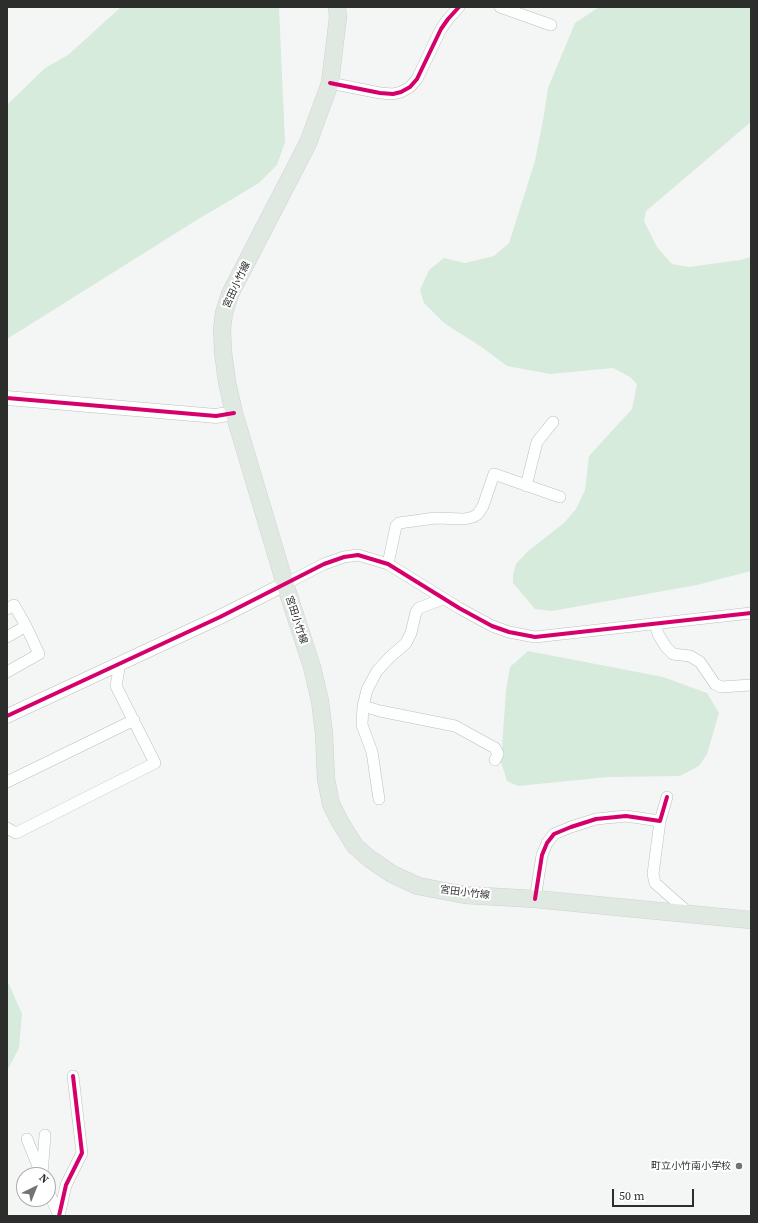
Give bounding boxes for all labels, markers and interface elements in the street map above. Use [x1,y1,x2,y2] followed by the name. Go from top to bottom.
[221,260,253,310] street label: 宮田小竹線
[283,594,309,646] street label: 宮田小竹線
[439,884,491,902] street label: 宮田小竹線
[651,1160,731,1172] place label: 町立小竹南小学校
[734,1161,744,1171] marker: 町立小竹南小学校
[16,1167,56,1207] north arrow
[36,1170,52,1187] text: N
[614,1181,696,1207] scale bar
[619,1188,645,1204] text: 50 m

